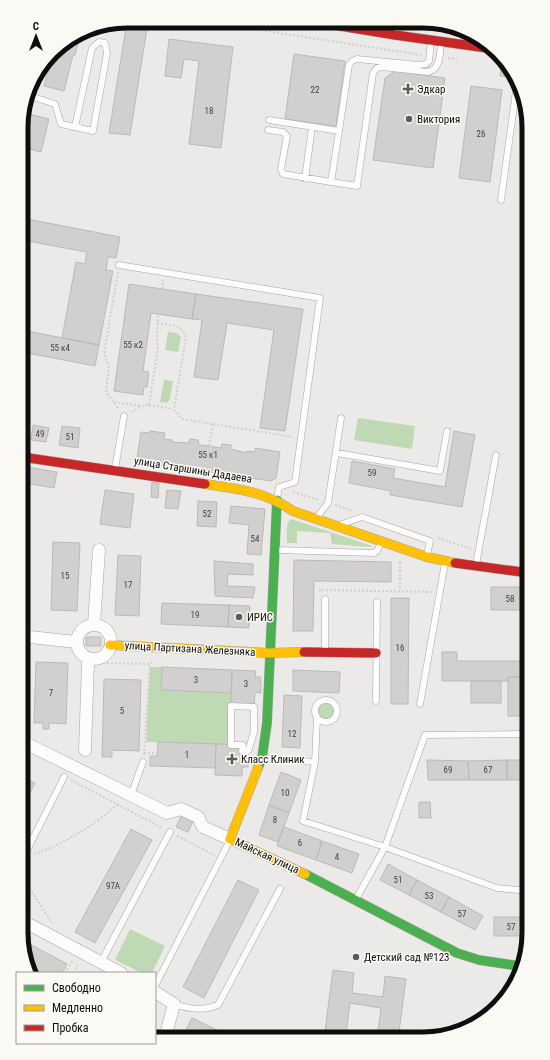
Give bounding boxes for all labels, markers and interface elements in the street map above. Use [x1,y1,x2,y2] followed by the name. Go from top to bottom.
[16,16,56,56] north arrow
[33,20,39,33] text: С
[402,83,414,95] marker: Эдкар
[417,83,445,96] place label: Эдкар
[311,85,320,95] house number: 22
[205,106,213,116] house number: 18
[417,113,460,126] place label: Виктория
[404,114,414,124] marker: Виктория
[477,129,485,139] house number: 26
[123,340,143,350] house number: 55 к2
[50,343,70,353] house number: 55 к4
[36,429,44,439] house number: 49
[66,432,74,442] house number: 51
[198,450,218,460] house number: 55 к1
[133,454,253,486] street label: улица Старшины Дадаева
[368,468,376,478] house number: 59
[203,509,212,519] house number: 52
[251,534,260,544] house number: 54
[61,571,70,581] house number: 15
[124,580,133,590] house number: 17
[506,594,514,604] house number: 58
[191,610,199,620] house number: 19
[247,611,273,624] place label: ИРИС
[234,612,244,622] marker: ИРИС
[124,639,256,659] street label: улица Партизана Железняка
[396,643,404,653] house number: 16
[194,675,198,685] house number: 3
[244,679,248,689] house number: 3
[49,688,54,698] house number: 7
[120,706,125,716] house number: 5
[288,729,297,739] house number: 12
[185,750,189,760] house number: 1
[226,753,238,765] marker: Класс Клиник
[241,753,305,766] place label: Класс Клиник
[444,765,452,775] house number: 69
[484,765,493,775] house number: 67
[281,788,289,798] house number: 10
[273,815,277,825] house number: 8
[233,835,301,877] street label: Майская улица
[298,838,302,848] house number: 6
[335,852,340,862] house number: 4
[394,875,402,885] house number: 51
[106,881,120,891] house number: 97А
[425,891,433,901] house number: 53
[458,909,467,919] house number: 57
[507,922,516,932] house number: 57
[364,951,450,964] place label: Детский сад №123
[351,952,361,962] marker: Детский сад №123
[16,972,156,1044] legend
[52,981,101,995] text: Свободно
[52,1001,103,1015] text: Медленно
[52,1021,89,1035] text: Пробка

